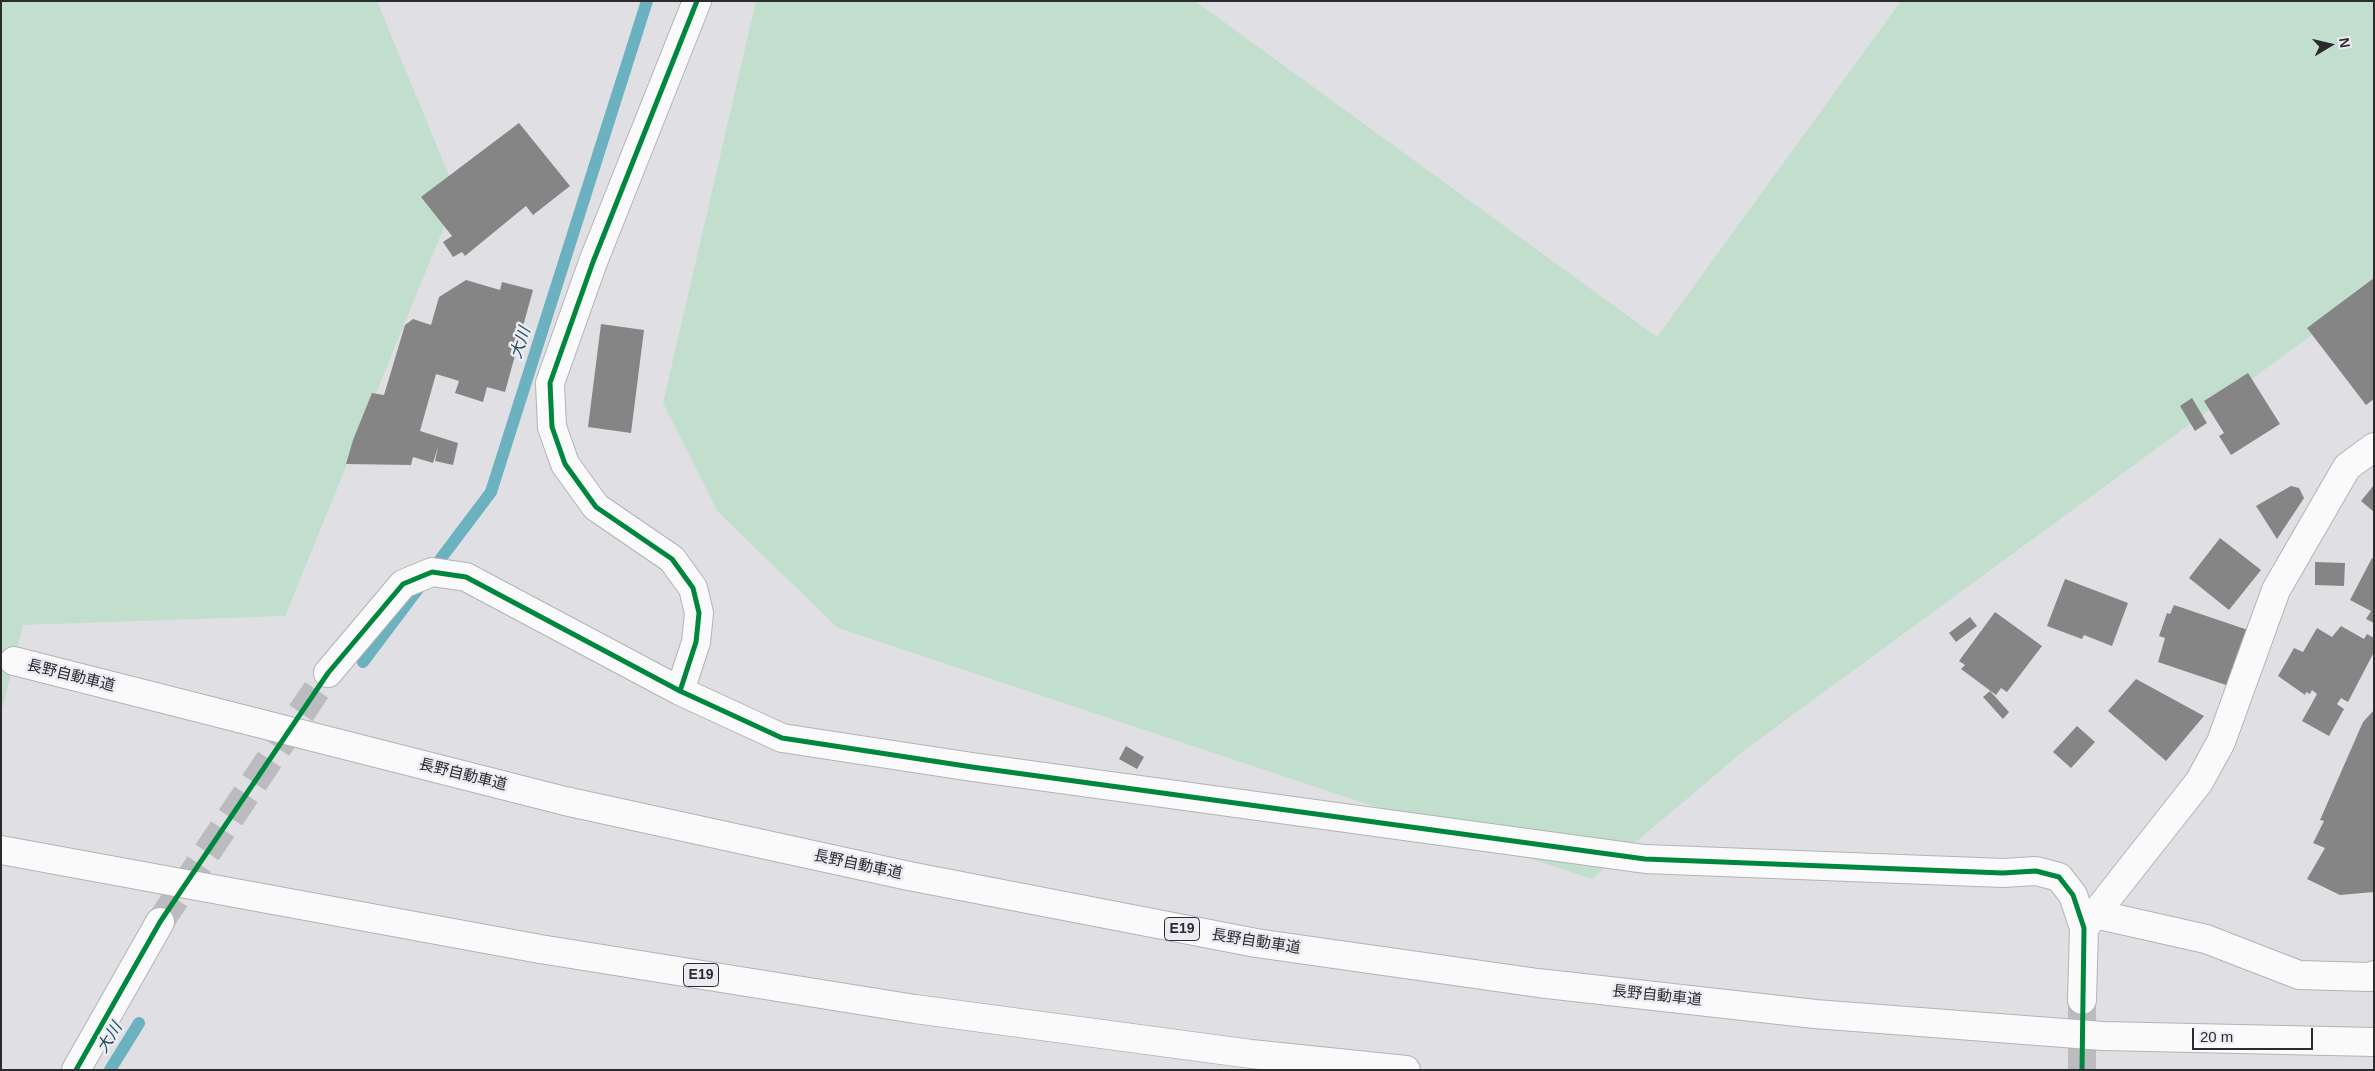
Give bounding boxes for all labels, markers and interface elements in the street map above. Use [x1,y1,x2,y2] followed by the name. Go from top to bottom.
[2305,20,2355,70] north arrow
[2336,36,2354,49] text: N
[507,325,535,361] water label: 大川
[25,656,117,696] street label: 長野自動車道
[417,755,509,795] street label: 長野自動車道
[812,847,904,883] street label: 長野自動車道
[1164,918,1200,941] road number: E19
[1210,926,1302,958] street label: 長野自動車道
[684,964,718,986] road number: E19
[1611,982,1703,1010] street label: 長野自動車道
[2195,1018,2316,1050] scale bar
[93,1019,127,1057] water label: 大川
[2200,1028,2233,1045] text: 20 m

